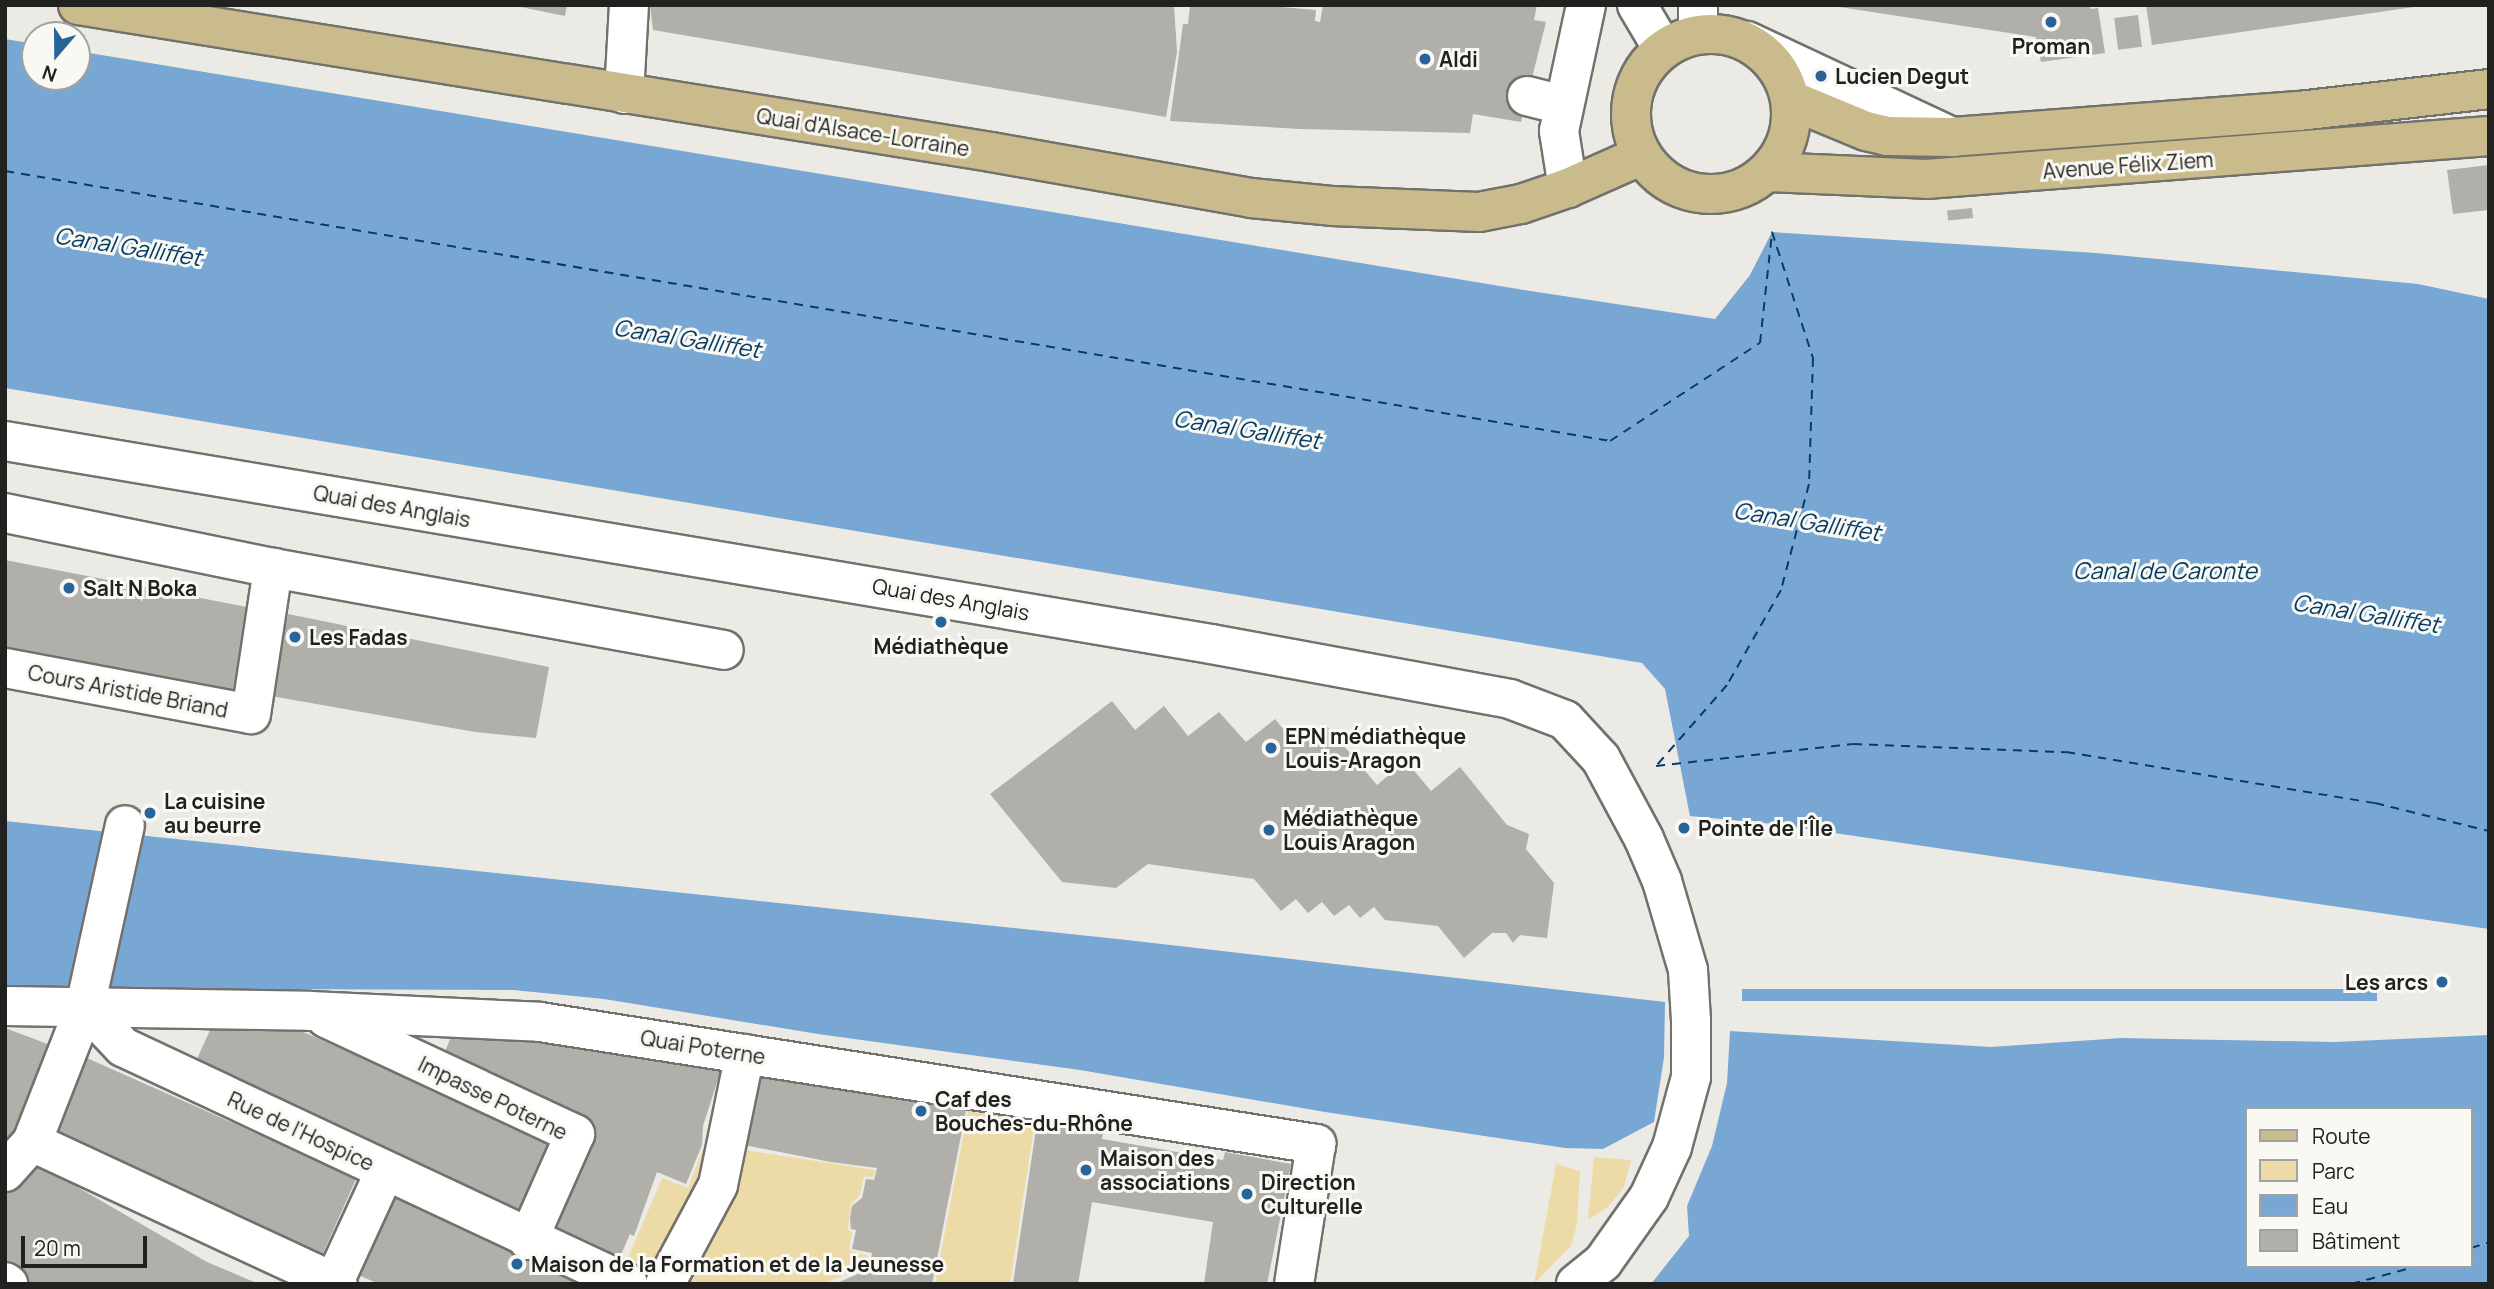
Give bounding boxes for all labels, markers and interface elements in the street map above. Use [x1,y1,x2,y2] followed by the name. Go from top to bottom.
[2043,14,2059,30] marker: Proman
[21,21,91,91] north arrow
[2012,33,2090,59] place label: Proman
[1439,46,1478,72] place label: Aldi
[1417,51,1433,67] marker: Aldi
[39,59,60,88] text: N
[1835,63,1969,89] place label: Lucien Degut
[1813,68,1829,84] marker: Lucien Degut
[755,103,971,161] street label: Quai d'Alsace-Lorraine
[2042,146,2214,184] street label: Avenue Félix Ziem
[53,221,203,271] water label: Canal Galliffet
[612,313,762,363] water label: Canal Galliffet
[1172,404,1322,454] water label: Canal Galliffet
[311,480,473,532] street label: Quai des Anglais
[1732,496,1882,546] water label: Canal Galliffet
[2073,556,2257,584] water label: Canal de Caronte
[870,573,1032,625] street label: Quai des Anglais
[83,575,197,601] place label: Salt N Boka
[61,580,77,596] marker: Salt N Boka
[2291,588,2441,638] water label: Canal Galliffet
[933,614,949,630] marker: Médiathèque
[309,624,408,650] place label: Les Fadas
[287,629,303,645] marker: Les Fadas
[873,633,1009,659] place label: Médiathèque
[26,659,230,723] street label: Cours Aristide Briand
[1285,723,1466,773] place label: EPN médiathèque Louis-Aragon
[1263,740,1279,756] marker: EPN médiathèque Louis-Aragon
[164,788,265,838] place label: La cuisine au beurre
[142,805,158,821] marker: La cuisine au beurre
[1283,805,1418,855] place label: Médiathèque Louis Aragon
[1698,815,1833,841] place label: Pointe de l'Île
[1676,820,1692,836] marker: Pointe de l'Île
[1261,822,1277,838] marker: Médiathèque Louis Aragon
[2345,969,2428,995] place label: Les arcs
[2434,974,2450,990] marker: Les arcs
[639,1025,767,1069] street label: Quai Poterne
[414,1051,572,1145] street label: Impasse Poterne
[224,1086,378,1176] street label: Rue de l'Hospice
[935,1086,1133,1136] place label: Caf des Bouches-du-Rhône
[913,1103,929,1119] marker: Caf des Bouches-du-Rhône
[2246,1107,2473,1268] legend
[2312,1122,2370,1150] text: Route
[1100,1145,1230,1195] place label: Maison des associations
[2312,1157,2355,1185] text: Parc
[1078,1162,1094,1178] marker: Maison des associations
[1261,1169,1363,1219] place label: Direction Culturelle
[1239,1186,1255,1202] marker: Direction Culturelle
[2312,1192,2348,1220] text: Eau
[24,1222,150,1266] scale bar
[2312,1227,2400,1255] text: Bâtiment
[34,1234,81,1262] text: 20 m
[531,1251,944,1277] place label: Maison de la Formation et de la Jeunesse
[509,1256,525,1272] marker: Maison de la Formation et de la Jeunesse

